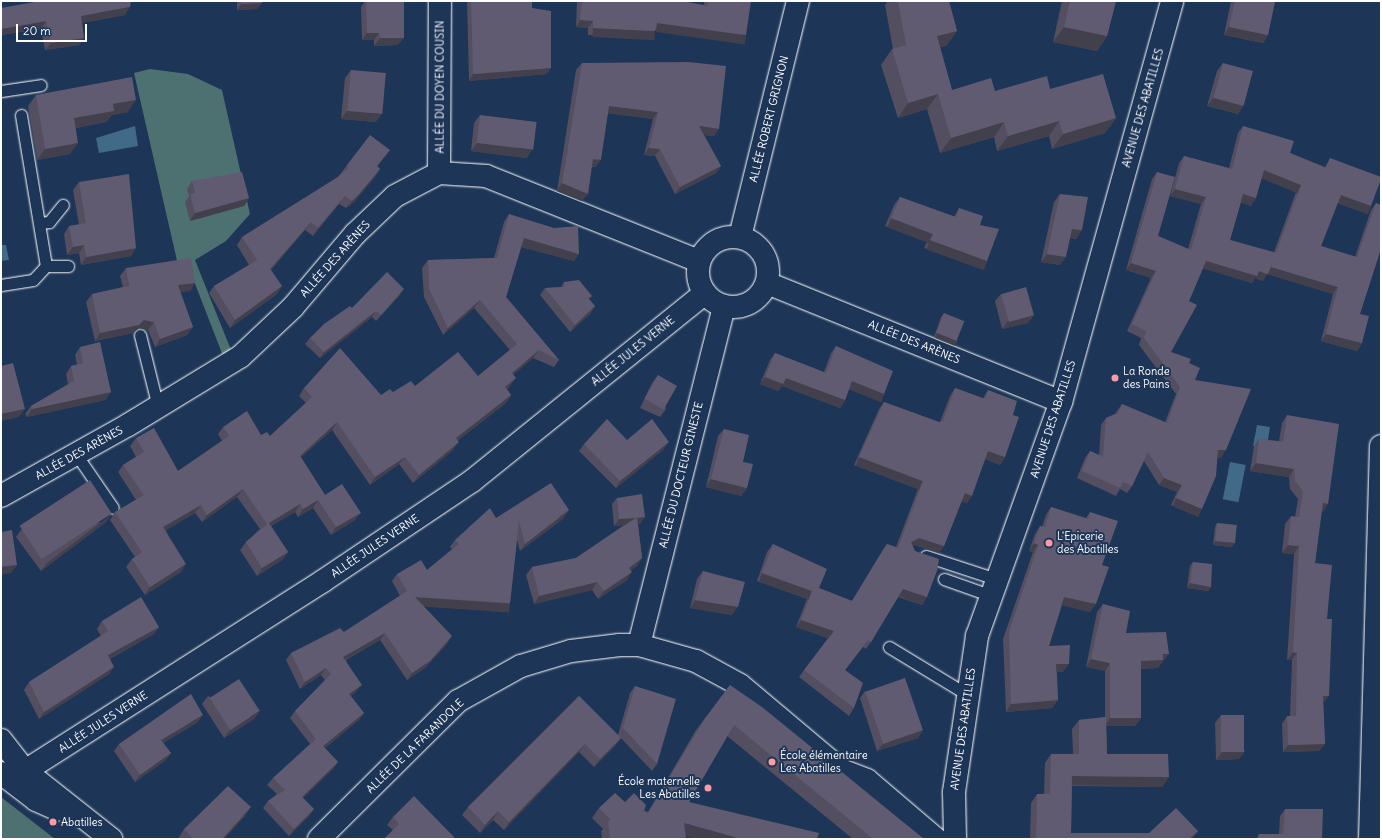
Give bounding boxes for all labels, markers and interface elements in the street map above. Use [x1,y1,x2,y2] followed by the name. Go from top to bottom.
[18,16,89,42] scale bar
[433,21,447,153] street label: ALLÉE DU DOYEN COUSIN
[23,23,51,38] text: 20 m
[1120,47,1166,169] street label: AVENUE DES ABATILLES
[747,54,791,184] street label: ALLÉE ROBERT GRIGNON
[297,218,373,300] street label: ALLÉE DES ARÈNES
[589,313,677,389] street label: ALLÉE JULES VERNE
[866,318,962,366] street label: ALLÉE DES ARÈNES
[1028,358,1078,480] street label: AVENUE DES ABATILLES
[1123,365,1170,391] place label: La Ronde des Pains
[1110,373,1120,383] marker: La Ronde des Pains
[656,400,706,550] street label: ALLÉE DU DOCTEUR GINESTE
[33,423,125,483] street label: ALLÉE DES ARÈNES
[328,512,422,580] street label: ALLÉE JULES VERNE
[1057,530,1118,556] place label: L'Epicerie des Abatilles
[1044,538,1054,548] marker: L'Epicerie des Abatilles
[948,667,978,791] street label: AVENUE DES ABATILLES
[56,688,150,756] street label: ALLÉE JULES VERNE
[364,696,466,796] street label: ALLÉE DE LA FARANDOLE
[780,749,868,775] place label: École élémentaire Les Abatilles
[767,757,777,767] marker: École élémentaire Les Abatilles
[618,775,700,801] place label: École maternelle Les Abatilles
[703,783,713,793] marker: École maternelle Les Abatilles
[61,815,102,829] place label: Abatilles
[48,817,58,827] marker: Abatilles

